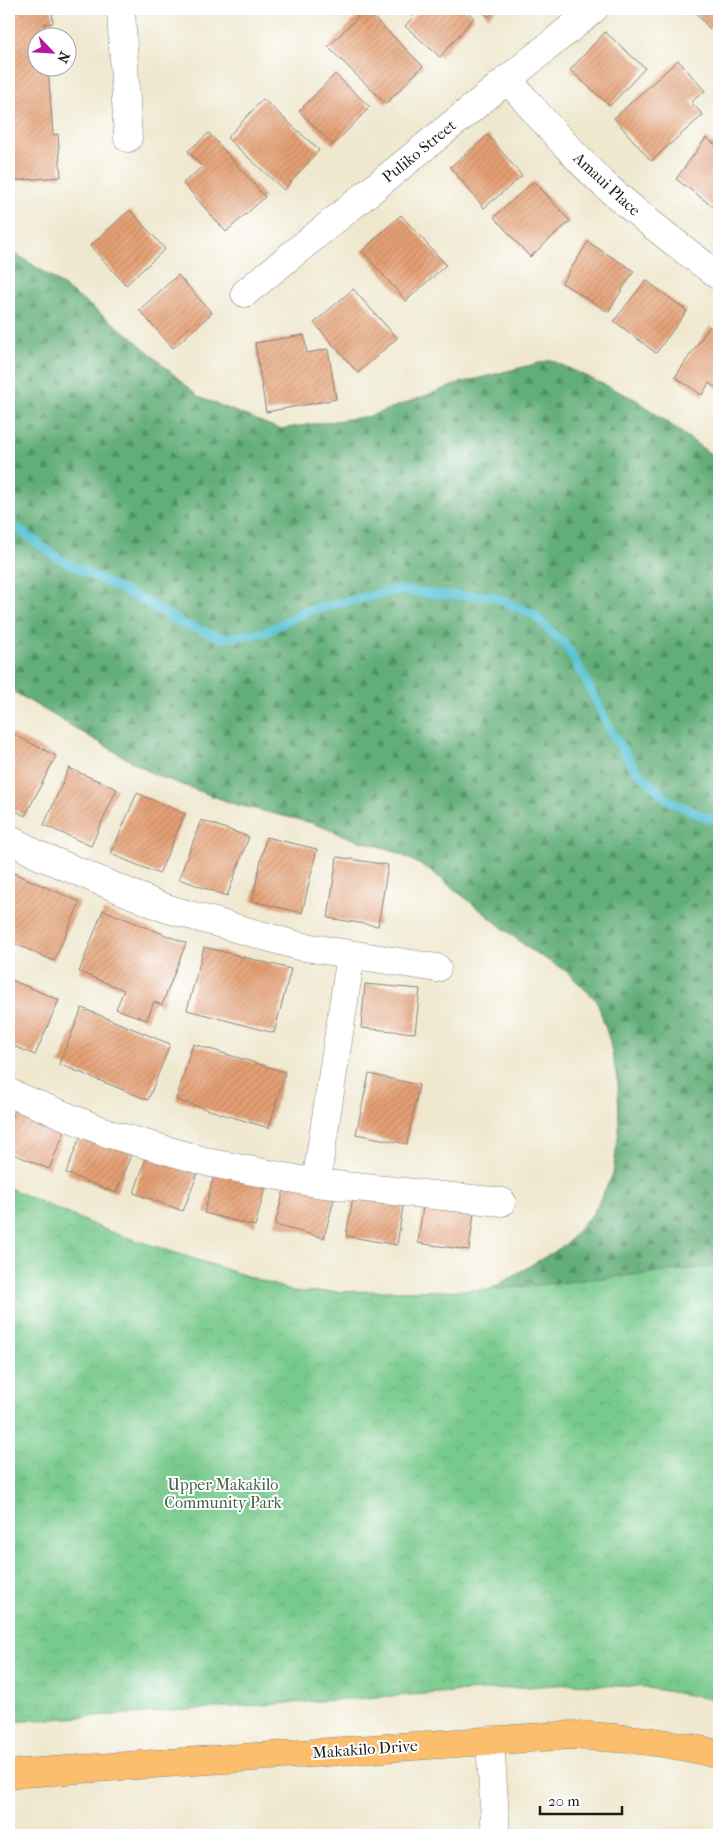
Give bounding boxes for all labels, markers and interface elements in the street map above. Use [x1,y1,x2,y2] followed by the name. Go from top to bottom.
[28,28,78,78] north arrow
[53,49,73,66] text: N
[378,115,460,187] street label: Puliko Street
[569,147,645,220] street label: Amaui Place
[164,1475,283,1512] park label: Upper Makakilo Community Park
[312,1736,418,1762] street label: Makakilo Drive
[540,1784,623,1816] scale bar
[548,1792,580,1810] text: 20 m

